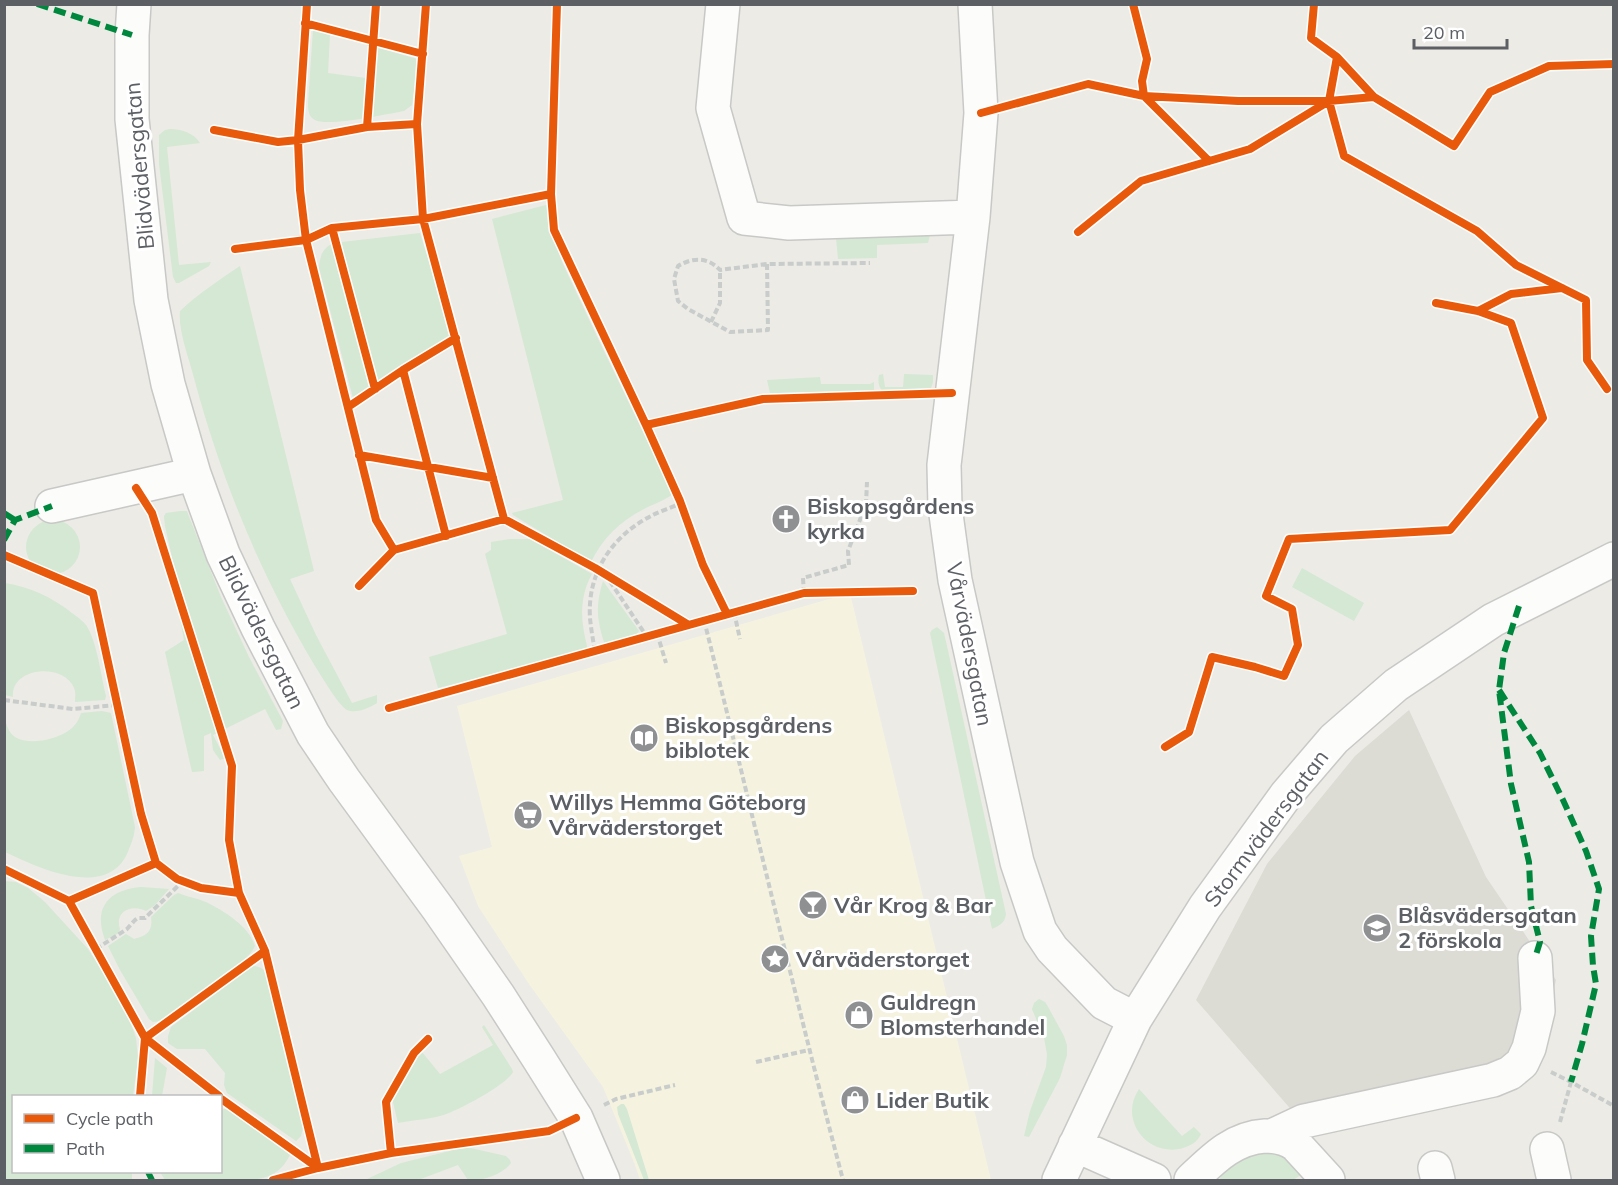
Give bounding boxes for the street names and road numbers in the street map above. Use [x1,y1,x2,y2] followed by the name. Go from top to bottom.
[118,81,160,251] street label: Blidvädersgatan
[213,550,311,714] street label: Blidvädersgatan
[940,560,1000,728] street label: Vårvädersgatan
[1198,744,1334,912] street label: Stormvädersgatan

